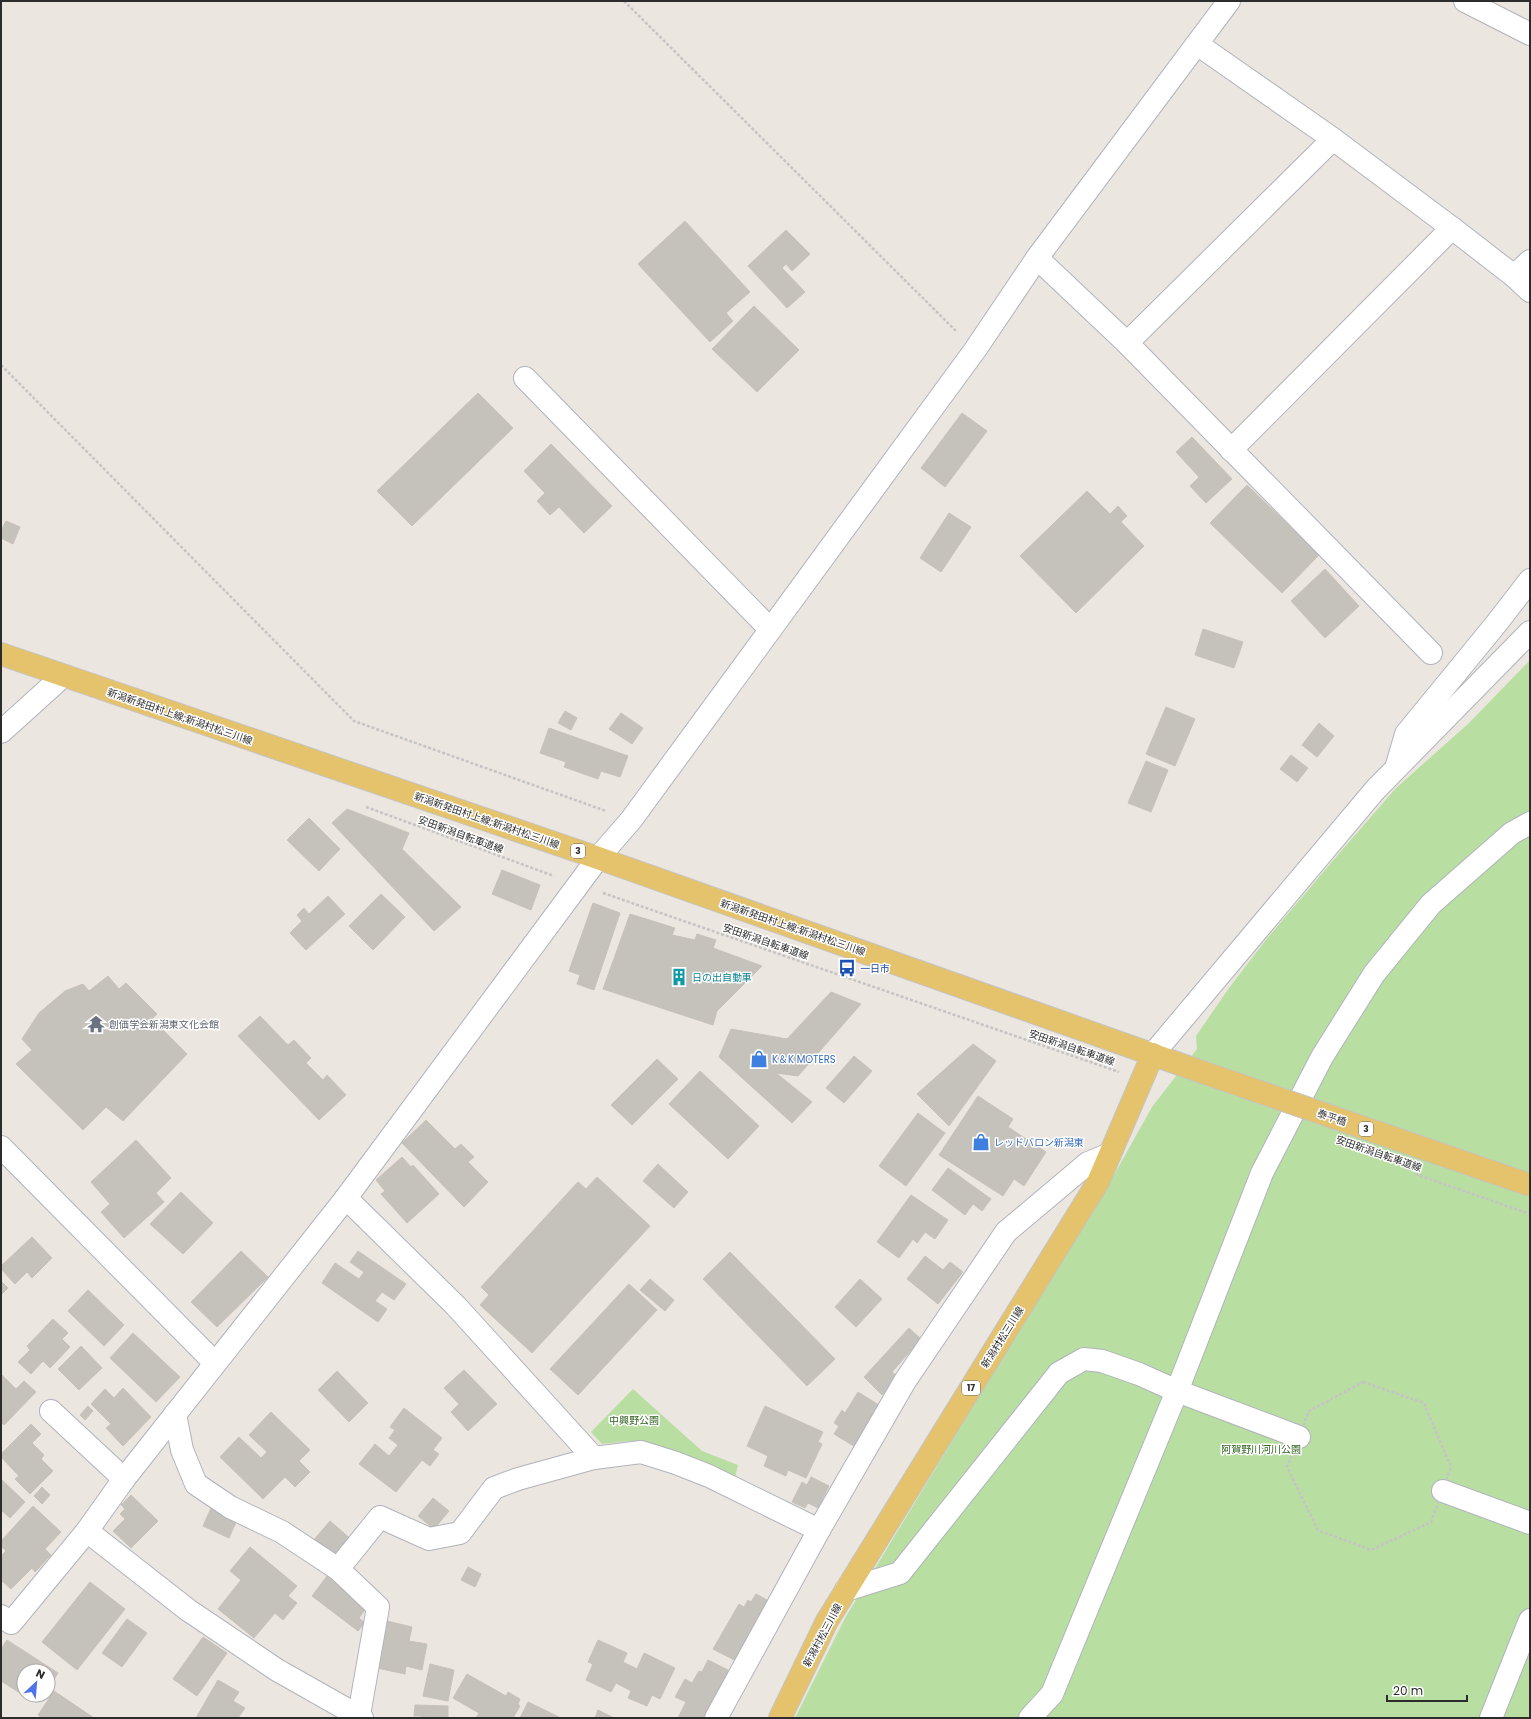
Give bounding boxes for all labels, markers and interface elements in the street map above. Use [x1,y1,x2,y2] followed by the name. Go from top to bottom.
[105,685,254,748] street label: 新潟新発田村上線;新潟村松三川線
[412,789,561,852] street label: 新潟新発田村上線;新潟村松三川線
[416,812,506,857] street label: 安田新潟自転車道線
[571,844,585,858] road number: 3
[718,896,867,959] street label: 新潟新発田村上線;新潟村松三川線
[721,920,811,963] street label: 安田新潟自転車道線
[837,958,857,978] bus stop icon: 一日市
[860,961,890,976] place label: 一日市
[669,967,689,987] building icon: 日の出自動車
[692,970,752,985] place label: 日の出自動車
[86,1014,106,1034] temple icon: 創価学会新潟東文化会館
[109,1017,219,1032] place label: 創価学会新潟東文化会館
[1027,1026,1117,1069] street label: 安田新潟自転車道線
[749,1049,769,1069] shop icon: K＆K MOTERS
[772,1052,836,1067] place label: K＆K MOTERS
[1315,1105,1348,1129] street label: 泰平橋
[1359,1122,1373,1136] road number: 3
[971,1132,991,1152] shop icon: レッドバロン新潟東
[1334,1132,1424,1175] street label: 安田新潟自転車道線
[994,1135,1084,1150] place label: レッドバロン新潟東
[978,1304,1027,1371] street label: 新潟村松三川線
[962,1381,980,1395] road number: 17
[609,1413,659,1428] park label: 中興野公園
[1221,1442,1301,1457] park label: 阿賀野川河川公園
[799,1601,845,1670] street label: 新潟村松三川線
[16,1663,56,1703] north arrow
[33,1665,48,1683] text: N
[1387,1677,1467,1703] scale bar
[1393,1682,1423,1699] text: 20 m

